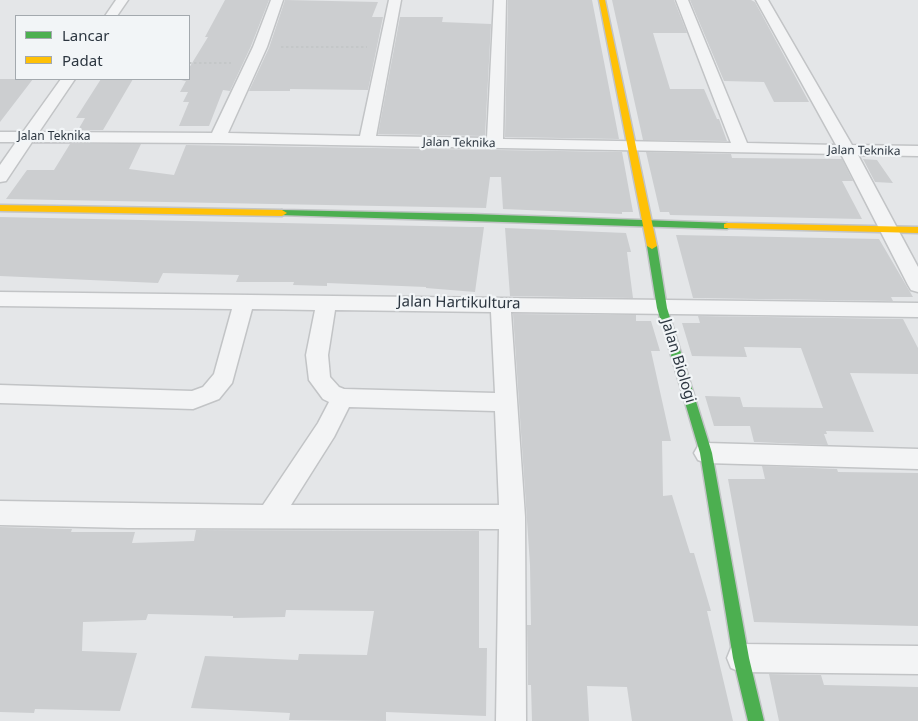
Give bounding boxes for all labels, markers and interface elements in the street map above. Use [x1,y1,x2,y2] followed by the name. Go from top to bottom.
[15,15,190,80] legend
[62,25,109,45] text: Lancar
[62,50,103,70] text: Padat
[17,130,91,144] street label: Jalan Teknika
[422,135,496,151] street label: Jalan Teknika
[827,143,901,159] street label: Jalan Teknika
[397,293,521,313] street label: Jalan Hartikultura
[657,317,699,405] street label: Jalan Biologi

